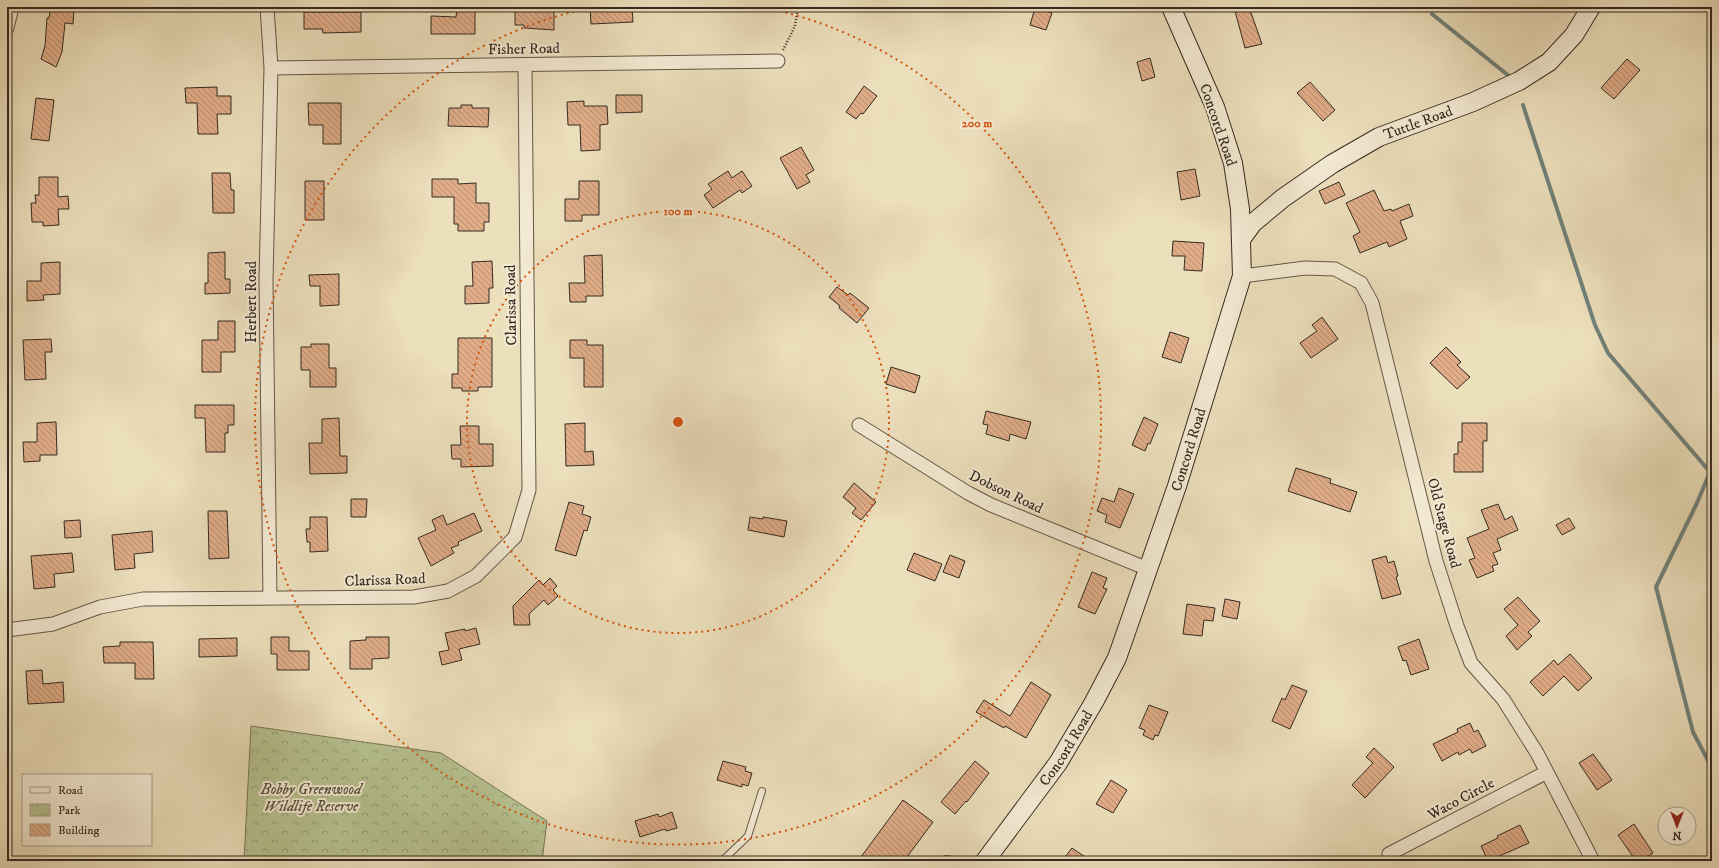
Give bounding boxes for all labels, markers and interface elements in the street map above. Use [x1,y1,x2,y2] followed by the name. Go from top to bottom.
[488,39,561,59] street label: Fisher Road
[1195,81,1241,169] street label: Concord Road
[1381,101,1455,144] street label: Tuttle Road
[962,116,992,131] text: 200 m
[664,204,692,219] text: 100 m
[242,260,261,343] street label: Herbert Road
[501,264,521,346] street label: Clarissa Road
[1166,405,1210,493] street label: Concord Road
[671,415,685,429] centre of rings
[966,466,1047,518] street label: Dobson Road
[1423,476,1465,571] street label: Old Stage Road
[344,569,426,591] street label: Clarissa Road
[1035,706,1097,790] street label: Concord Road
[22,774,152,846] legend
[1424,774,1498,825] street label: Waco Circle
[260,780,364,816] park label: Bobby Greenwood Wildlife Reserve
[58,783,83,798] text: Road
[58,803,80,818] text: Park
[1657,806,1697,846] north arrow
[58,823,99,838] text: Building
[1672,828,1682,842] text: N

